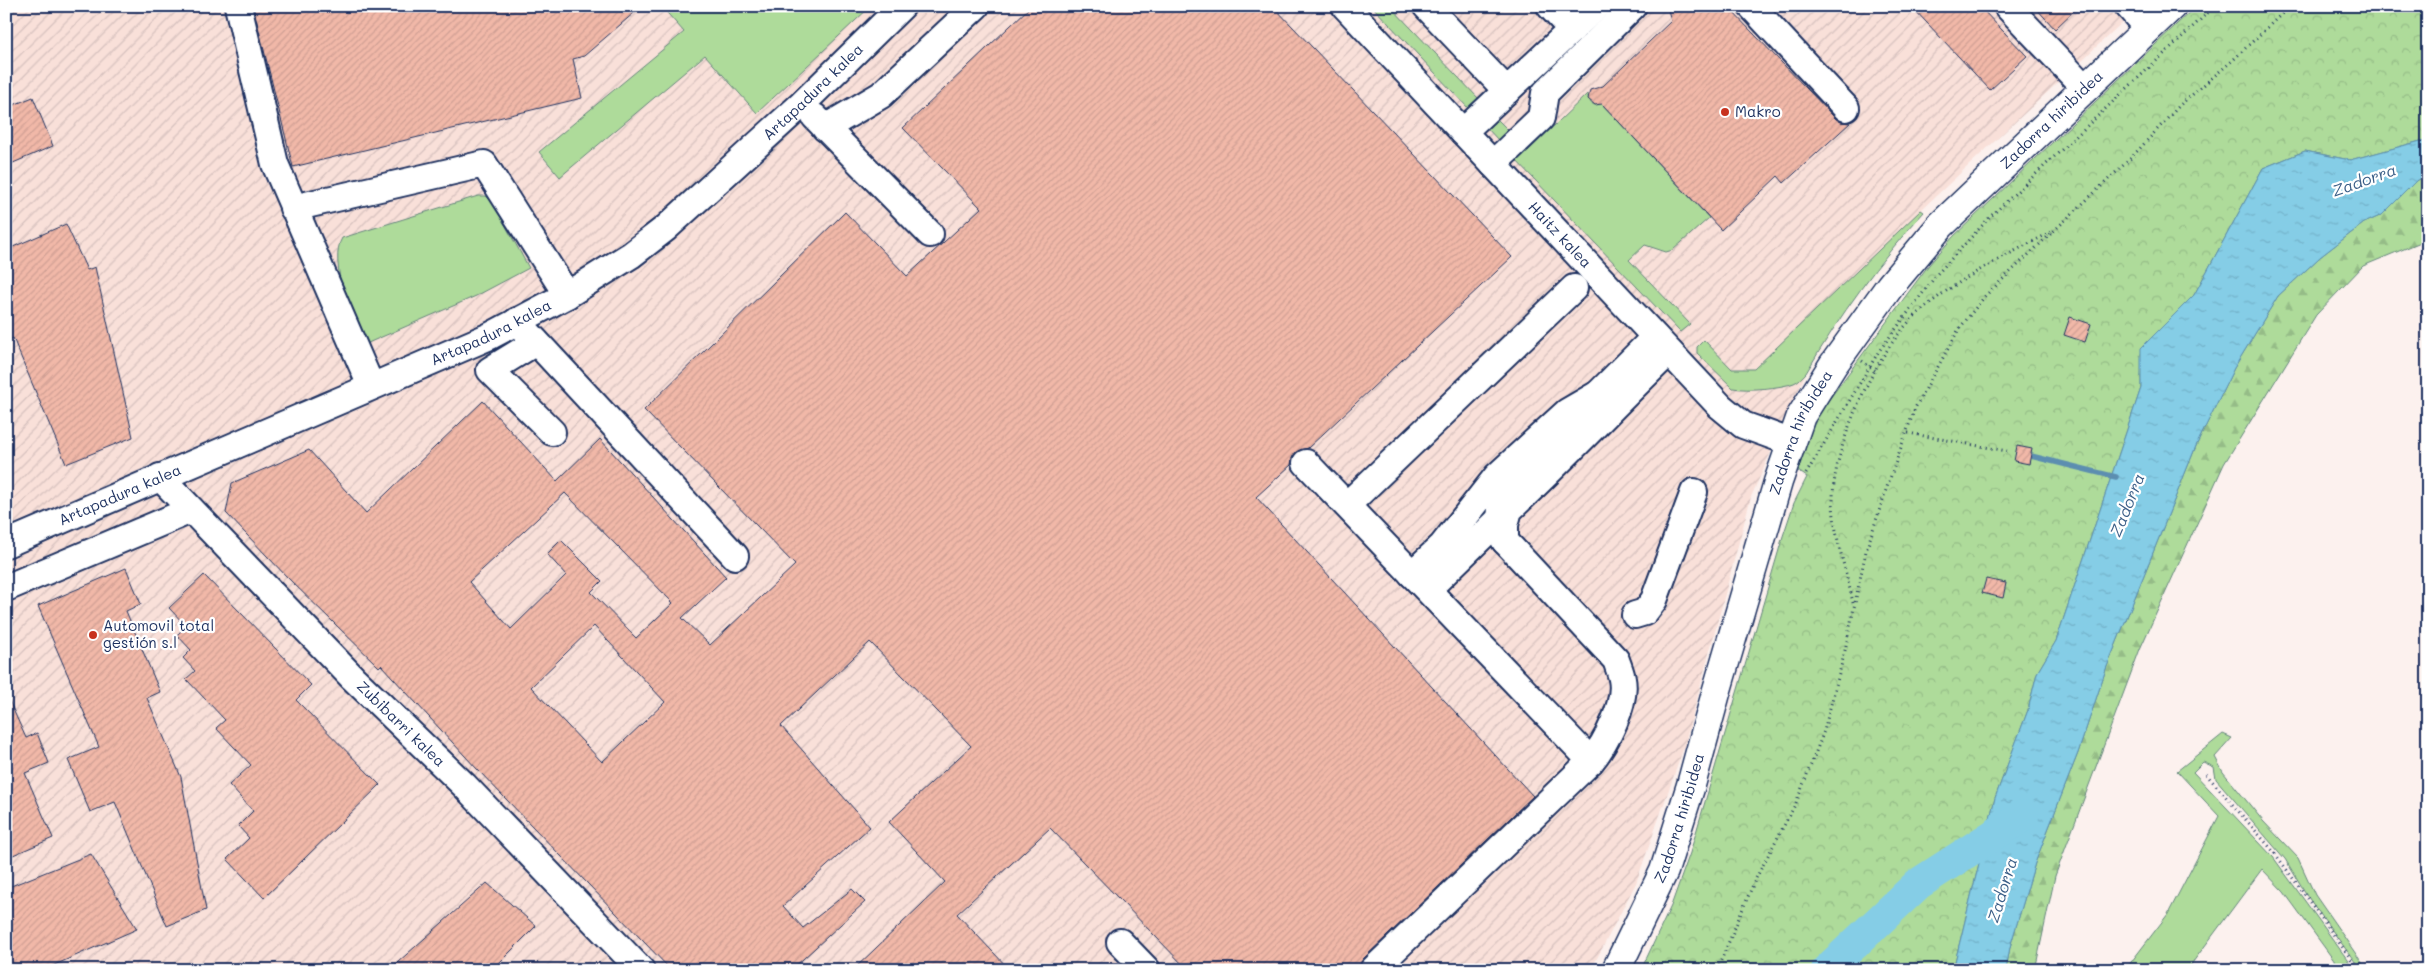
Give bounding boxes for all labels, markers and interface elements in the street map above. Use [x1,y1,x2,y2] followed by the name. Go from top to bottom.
[758,39,867,144] street label: Artapadura kalea
[1995,66,2107,173] street label: Zadorra hiribidea
[1735,101,1781,121] place label: Makro
[1719,106,1731,118] marker: Makro
[2329,158,2399,201] water label: Zadorra
[1524,197,1597,272] street label: Haitz kalea
[427,294,554,369] street label: Artapadura kalea
[1764,366,1836,497] street label: Zadorra hiribidea
[55,459,184,529] street label: Artapadura kalea
[2104,470,2149,540] water label: Zadorra
[103,615,214,652] place label: Automovil total gestión s.l
[87,629,99,641] marker: Automovil total gestión s.l
[353,676,450,771] street label: Zubibarri kalea
[1649,751,1708,886] street label: Zadorra hiribidea
[1982,855,2021,925] water label: Zadorra

